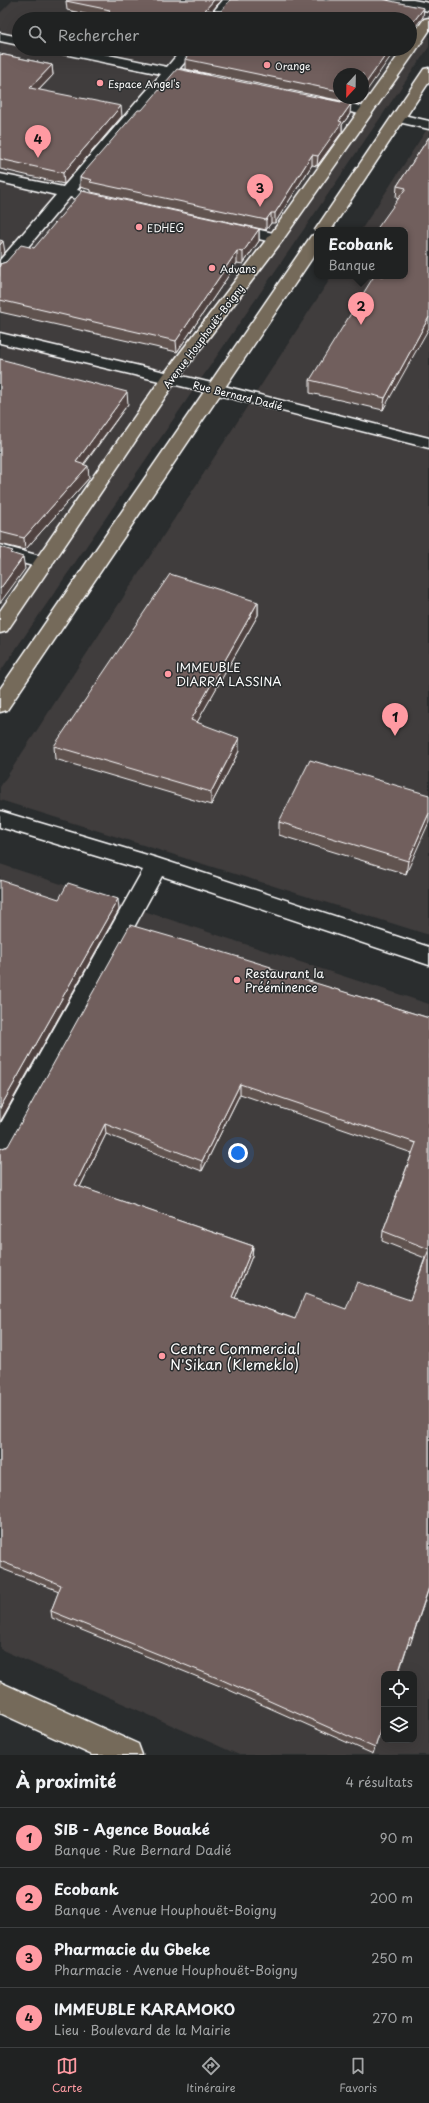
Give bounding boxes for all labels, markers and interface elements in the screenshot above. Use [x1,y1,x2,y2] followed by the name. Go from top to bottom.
[12,12,417,56] search box
[26,23,48,45] icon: search
[58,23,139,46] text: Rechercher
[275,58,311,73] place label: Orange
[262,60,272,70] marker: Orange
[333,68,369,104] north arrow
[108,76,180,91] place label: Espace Angel's
[95,78,105,88] marker: Espace Angel's
[25,125,51,158] pin: 4
[247,174,273,207] pin: 3
[147,220,184,235] place label: EDHEG
[134,222,144,232] marker: EDHEG
[314,227,408,279] popup
[329,232,393,255] text: Ecobank
[329,255,375,274] text: Banque
[220,261,256,276] place label: Advans
[207,263,217,273] marker: Advans
[159,281,248,392] street label: Avenue Houphouët-Boigny
[348,292,374,325] pin: 2
[192,377,285,414] street label: Rue Bernard Dadié
[176,658,281,690] place label: IMMEUBLE DIARRA LASSINA
[163,669,173,679] marker: IMMEUBLE DIARRA LASSINA
[382,703,408,736] pin: 1
[245,964,324,996] place label: Restaurant la Prééminence
[232,975,242,985] marker: Restaurant la Prééminence
[228,1143,248,1163] your location
[170,1338,300,1375] place label: Centre Commercial N'Sikan (Klemeklo)
[157,1351,167,1361] marker: Centre Commercial N'Sikan (Klemeklo)
[381,1671,417,1743] map controls
[381,1671,417,1707] button: locate
[381,1707,417,1743] button: layers
[16,1768,116,1794] text: À proximité
[346,1772,413,1791] text: 4 résultats
[54,1817,210,1840] text: SIB - Agence Bouaké
[26,1828,32,1847] text: 1
[380,1828,413,1847] text: 90 m
[54,1840,232,1859] text: Banque · Rue Bernard Dadié
[54,1877,119,1900] text: Ecobank
[24,1888,34,1907] text: 2
[370,1888,413,1907] text: 200 m
[54,1900,277,1919] text: Banque · Avenue Houphouët-Boigny
[54,1937,210,1960] text: Pharmacie du Gbeke
[25,1948,33,1967] text: 3
[371,1948,413,1967] text: 250 m
[54,1960,298,1979] text: Pharmacie · Avenue Houphouët-Boigny
[54,1997,235,2020] text: IMMEUBLE KARAMOKO
[25,2008,33,2027] text: 4
[372,2008,413,2027] text: 270 m
[54,2020,231,2039] text: Lieu · Boulevard de la Mairie
[52,2055,82,2096] tab: Carte
[186,2055,236,2096] tab: Itinéraire
[339,2055,377,2096] tab: Favoris

